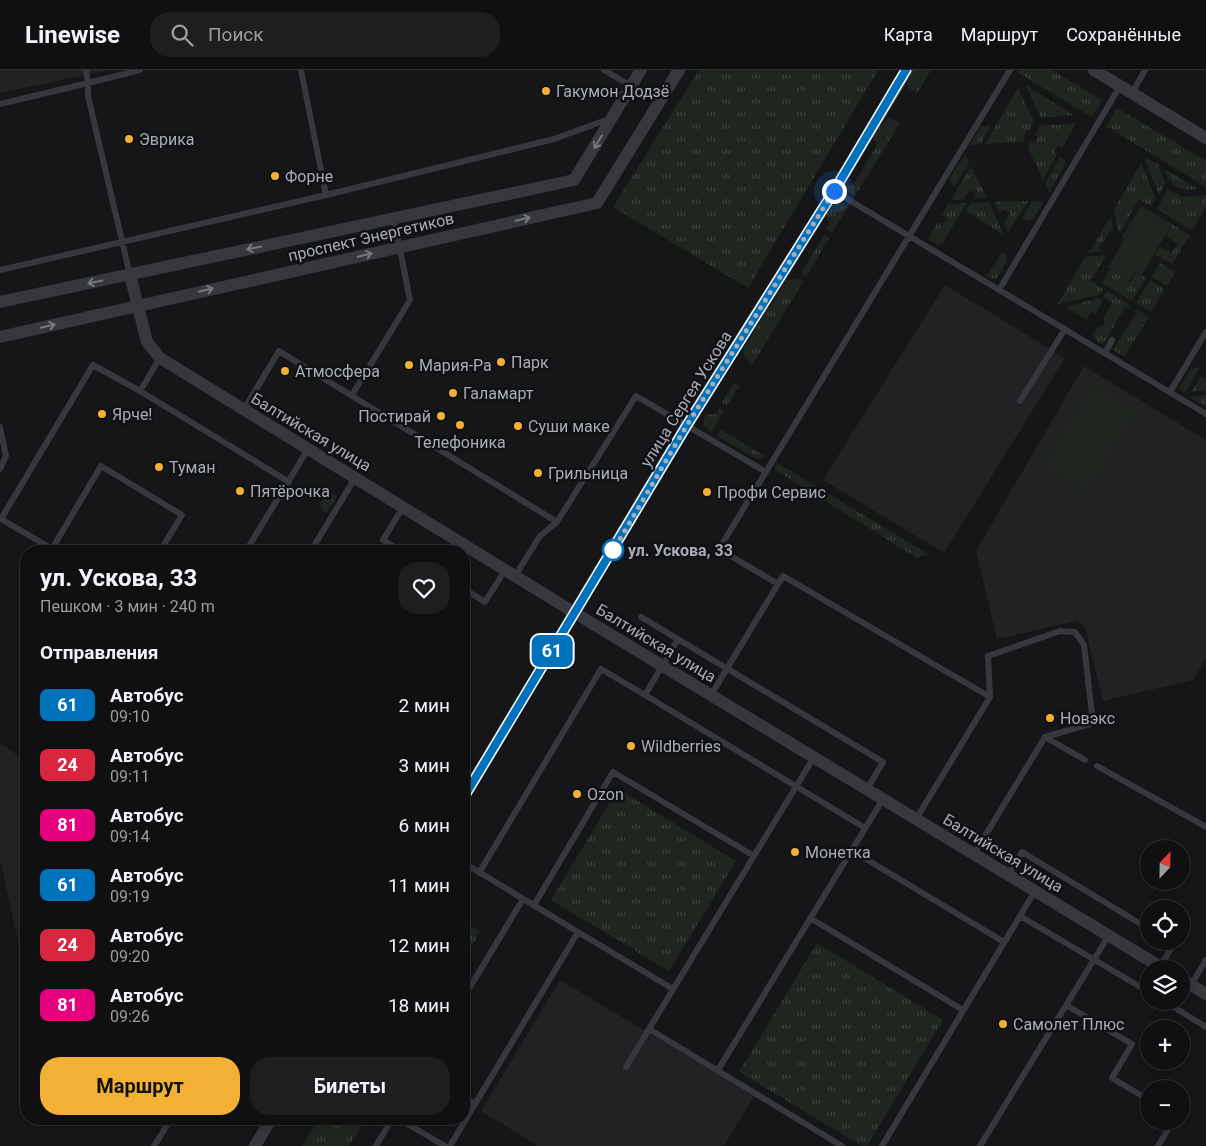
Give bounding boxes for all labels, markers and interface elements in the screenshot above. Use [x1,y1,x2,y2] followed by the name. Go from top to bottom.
[150,12,500,57] search box
[25,21,120,49] text: Linewise
[168,21,196,49] icon: search
[208,23,264,46] text: Поиск
[884,24,933,45] text: Карта
[961,24,1038,45] text: Маршрут
[1066,24,1181,45] text: Сохранённые
[556,82,669,101] place label: Гакумон Додзё
[540,85,552,97] marker: Гакумон Додзё
[139,130,195,149] place label: Эврика
[123,133,135,145] marker: Эврика
[592,134,602,148] one-way arrow
[285,167,333,186] place label: Форне
[269,170,281,182] marker: Форне
[822,179,847,204] your location
[286,209,456,265] street label: проспект Энергетиков
[515,214,531,224] one-way arrow
[247,244,263,254] one-way arrow
[356,250,372,259] one-way arrow
[88,278,104,287] one-way arrow
[198,285,214,294] one-way arrow
[39,321,55,330] one-way arrow
[636,327,736,471] street label: улица Сергея Ускова
[511,353,549,372] place label: Парк
[419,356,492,375] place label: Мария-Ра
[495,356,507,368] marker: Парк
[403,359,415,371] marker: Мария-Ра
[295,362,380,381] place label: Атмосфера
[279,365,291,377] marker: Атмосфера
[463,384,534,403] place label: Галамарт
[447,387,459,399] marker: Галамарт
[248,389,374,475] street label: Балтийская улица
[112,405,152,424] place label: Ярче!
[358,407,431,426] place label: Постирай
[96,408,108,420] marker: Ярче!
[435,410,447,422] marker: Постирай
[528,417,610,436] place label: Суши маке
[454,419,466,431] marker: Телефоника
[512,420,524,432] marker: Суши маке
[414,433,506,452] place label: Телефоника
[169,458,215,477] place label: Туман
[153,461,165,473] marker: Туман
[548,464,628,483] place label: Грильница
[532,467,544,479] marker: Грильница
[250,482,330,501] place label: Пятёрочка
[717,483,826,502] place label: Профи Сервис
[234,485,246,497] marker: Пятёрочка
[701,486,713,498] marker: Профи Сервис
[602,539,624,561] marker: ул. Ускова, 33
[628,541,733,560] place label: ул. Ускова, 33
[398,562,450,614] button: heart
[40,564,197,592] text: ул. Ускова, 33
[40,597,215,616] text: Пешком · 3 мин · 240 m
[593,600,719,686] street label: Балтийская улица
[530,635,574,667] line badge: 61
[542,640,562,661] text: 61
[40,641,158,664] text: Отправления
[110,684,184,707] text: Автобус
[57,694,78,715] text: 61
[399,694,450,717] text: 2 мин
[110,707,150,726] text: 09:10
[1060,709,1115,728] place label: Новэкс
[1044,712,1056,724] marker: Новэкс
[641,737,721,756] place label: Wildberries
[625,740,637,752] marker: Wildberries
[110,744,184,767] text: Автобус
[57,754,78,775] text: 24
[399,754,450,777] text: 3 мин
[110,767,150,786] text: 09:11
[587,785,624,804] place label: Ozon
[571,788,583,800] marker: Ozon
[110,804,184,827] text: Автобус
[940,810,1066,896] street label: Балтийская улица
[57,814,78,835] text: 81
[399,814,450,837] text: 6 мин
[110,827,150,846] text: 09:14
[1140,840,1190,890] north arrow
[1140,840,1190,1130] map controls
[805,843,871,862] place label: Монетка
[789,846,801,858] marker: Монетка
[110,864,184,887] text: Автобус
[57,874,78,895] text: 61
[388,874,450,897] text: 11 мин
[110,887,150,906] text: 09:19
[1140,900,1190,950] button: locate
[110,924,184,947] text: Автобус
[57,934,78,955] text: 24
[388,934,450,957] text: 12 мин
[110,947,150,966] text: 09:20
[1140,960,1190,1010] button: layers
[110,984,184,1007] text: Автобус
[57,994,78,1015] text: 81
[388,994,450,1017] text: 18 мин
[110,1007,150,1026] text: 09:26
[1013,1015,1124,1034] place label: Самолет Плюс
[997,1018,1009,1030] marker: Самолет Плюс
[1140,1020,1190,1070] button: +
[40,1057,240,1115] button: Маршрут
[250,1057,450,1115] button: Билеты
[1140,1080,1190,1130] button: −

